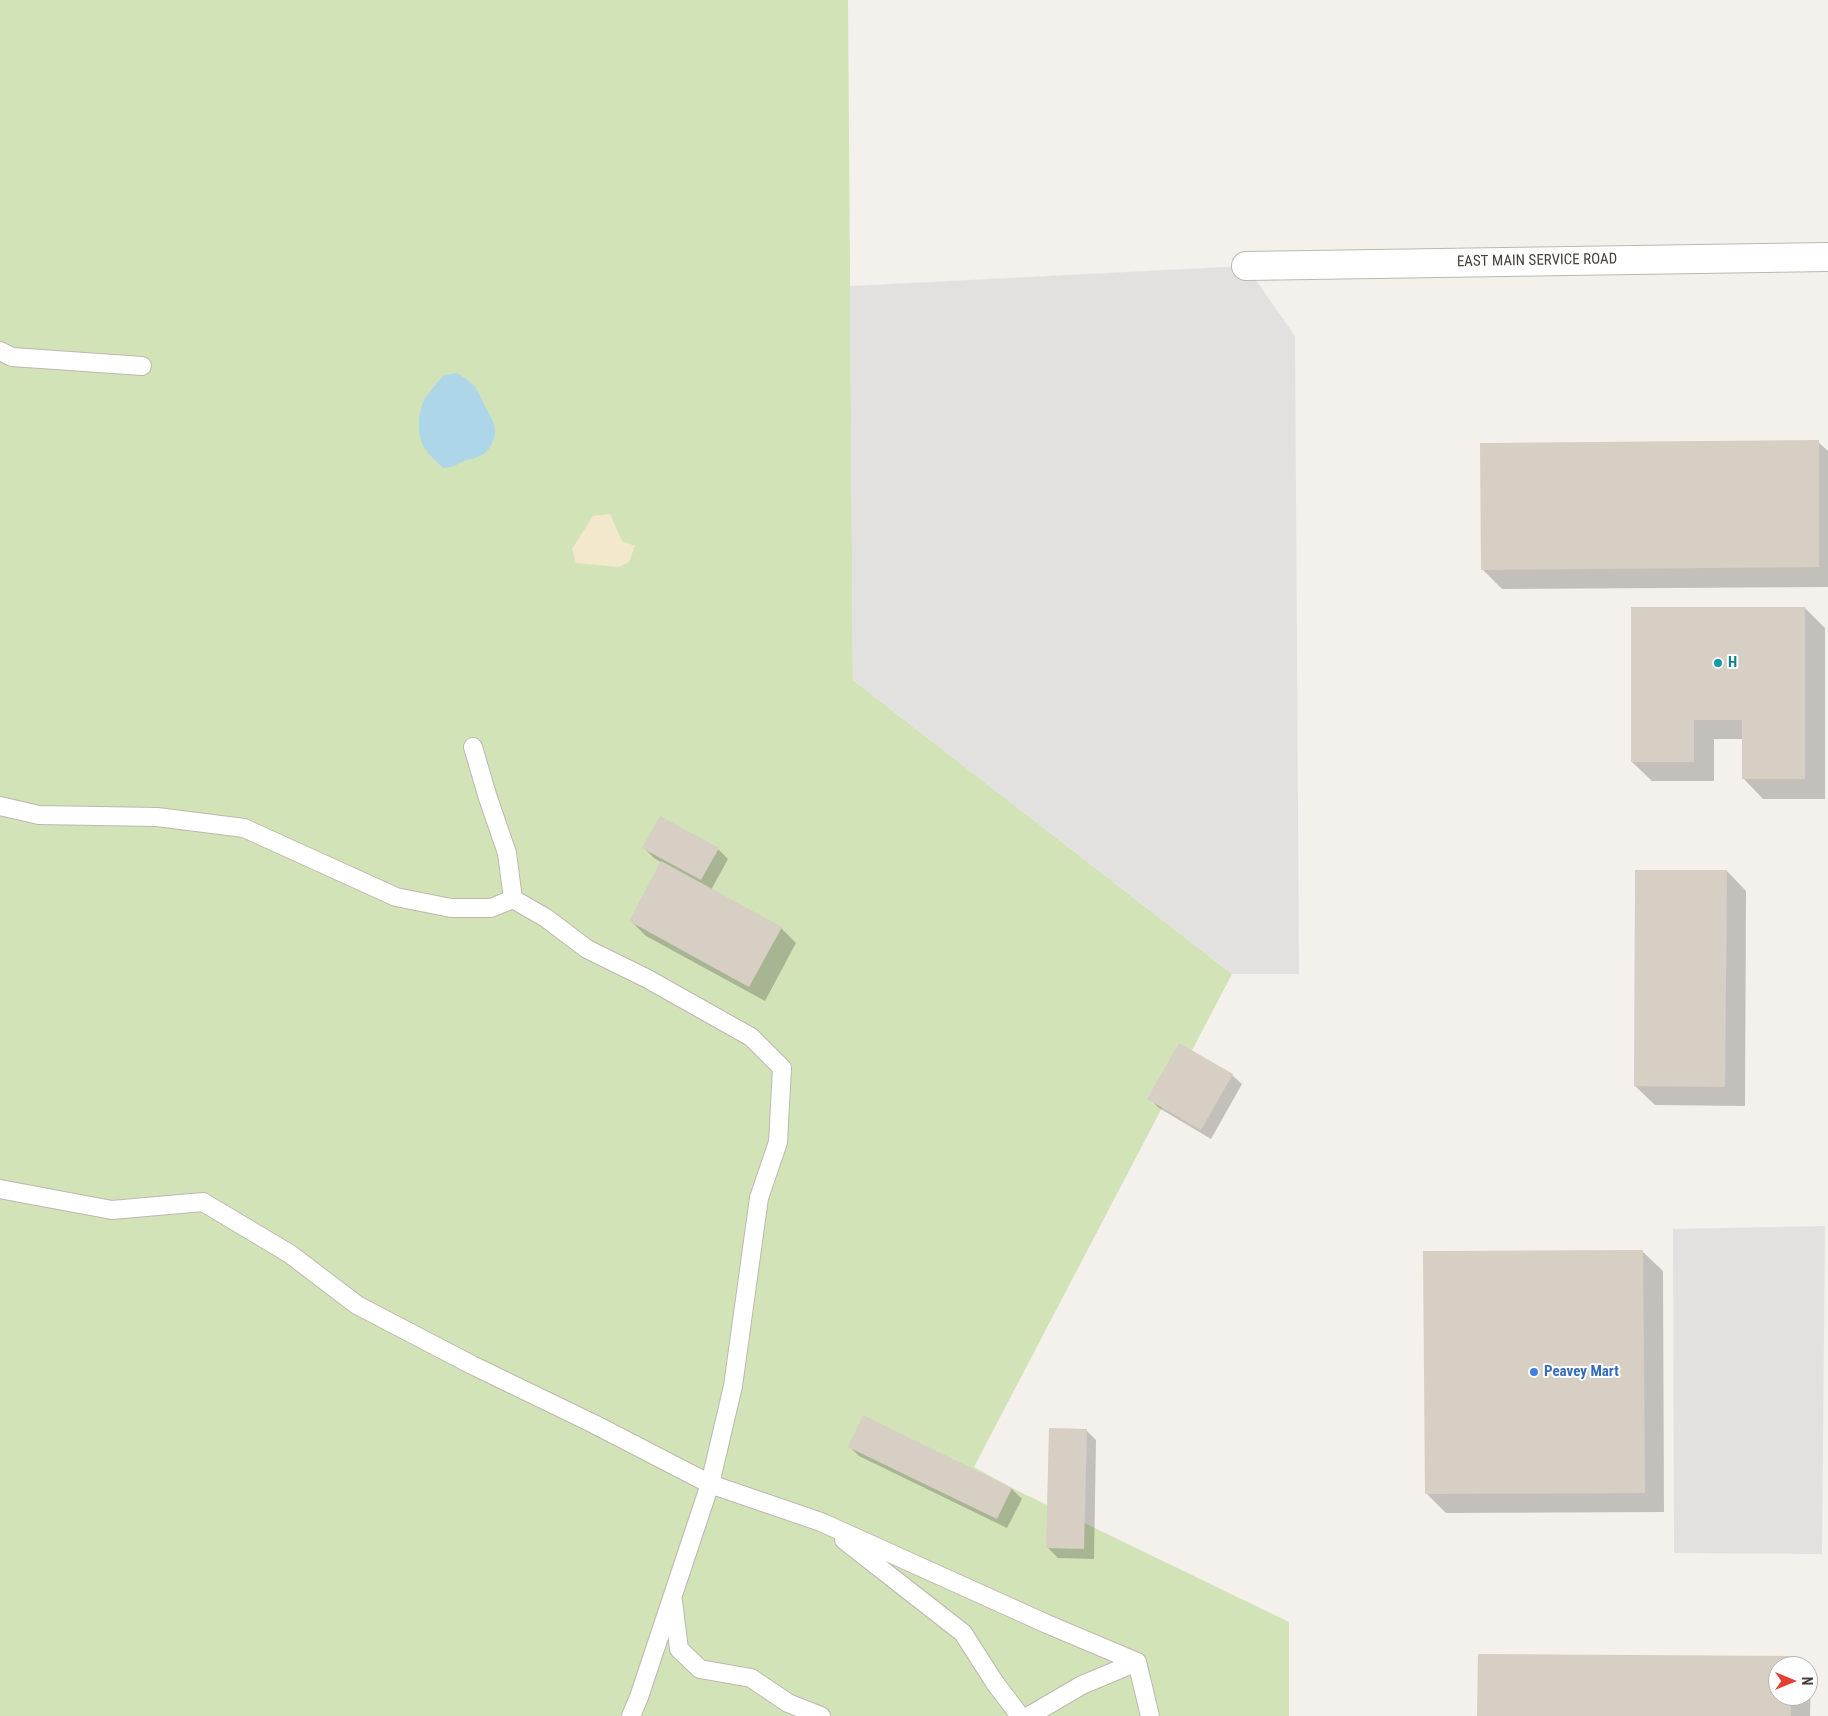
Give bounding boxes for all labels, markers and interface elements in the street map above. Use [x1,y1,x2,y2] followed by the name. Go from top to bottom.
[1457,251,1617,271] street label: EAST MAIN SERVICE ROAD
[1728,654,1737,672] place label: H
[1712,657,1724,669] marker: H
[1544,1363,1619,1381] place label: Peavey Mart
[1528,1366,1540,1378] marker: Peavey Mart
[1768,1656,1818,1706] north arrow
[1799,1677,1815,1685] text: N

